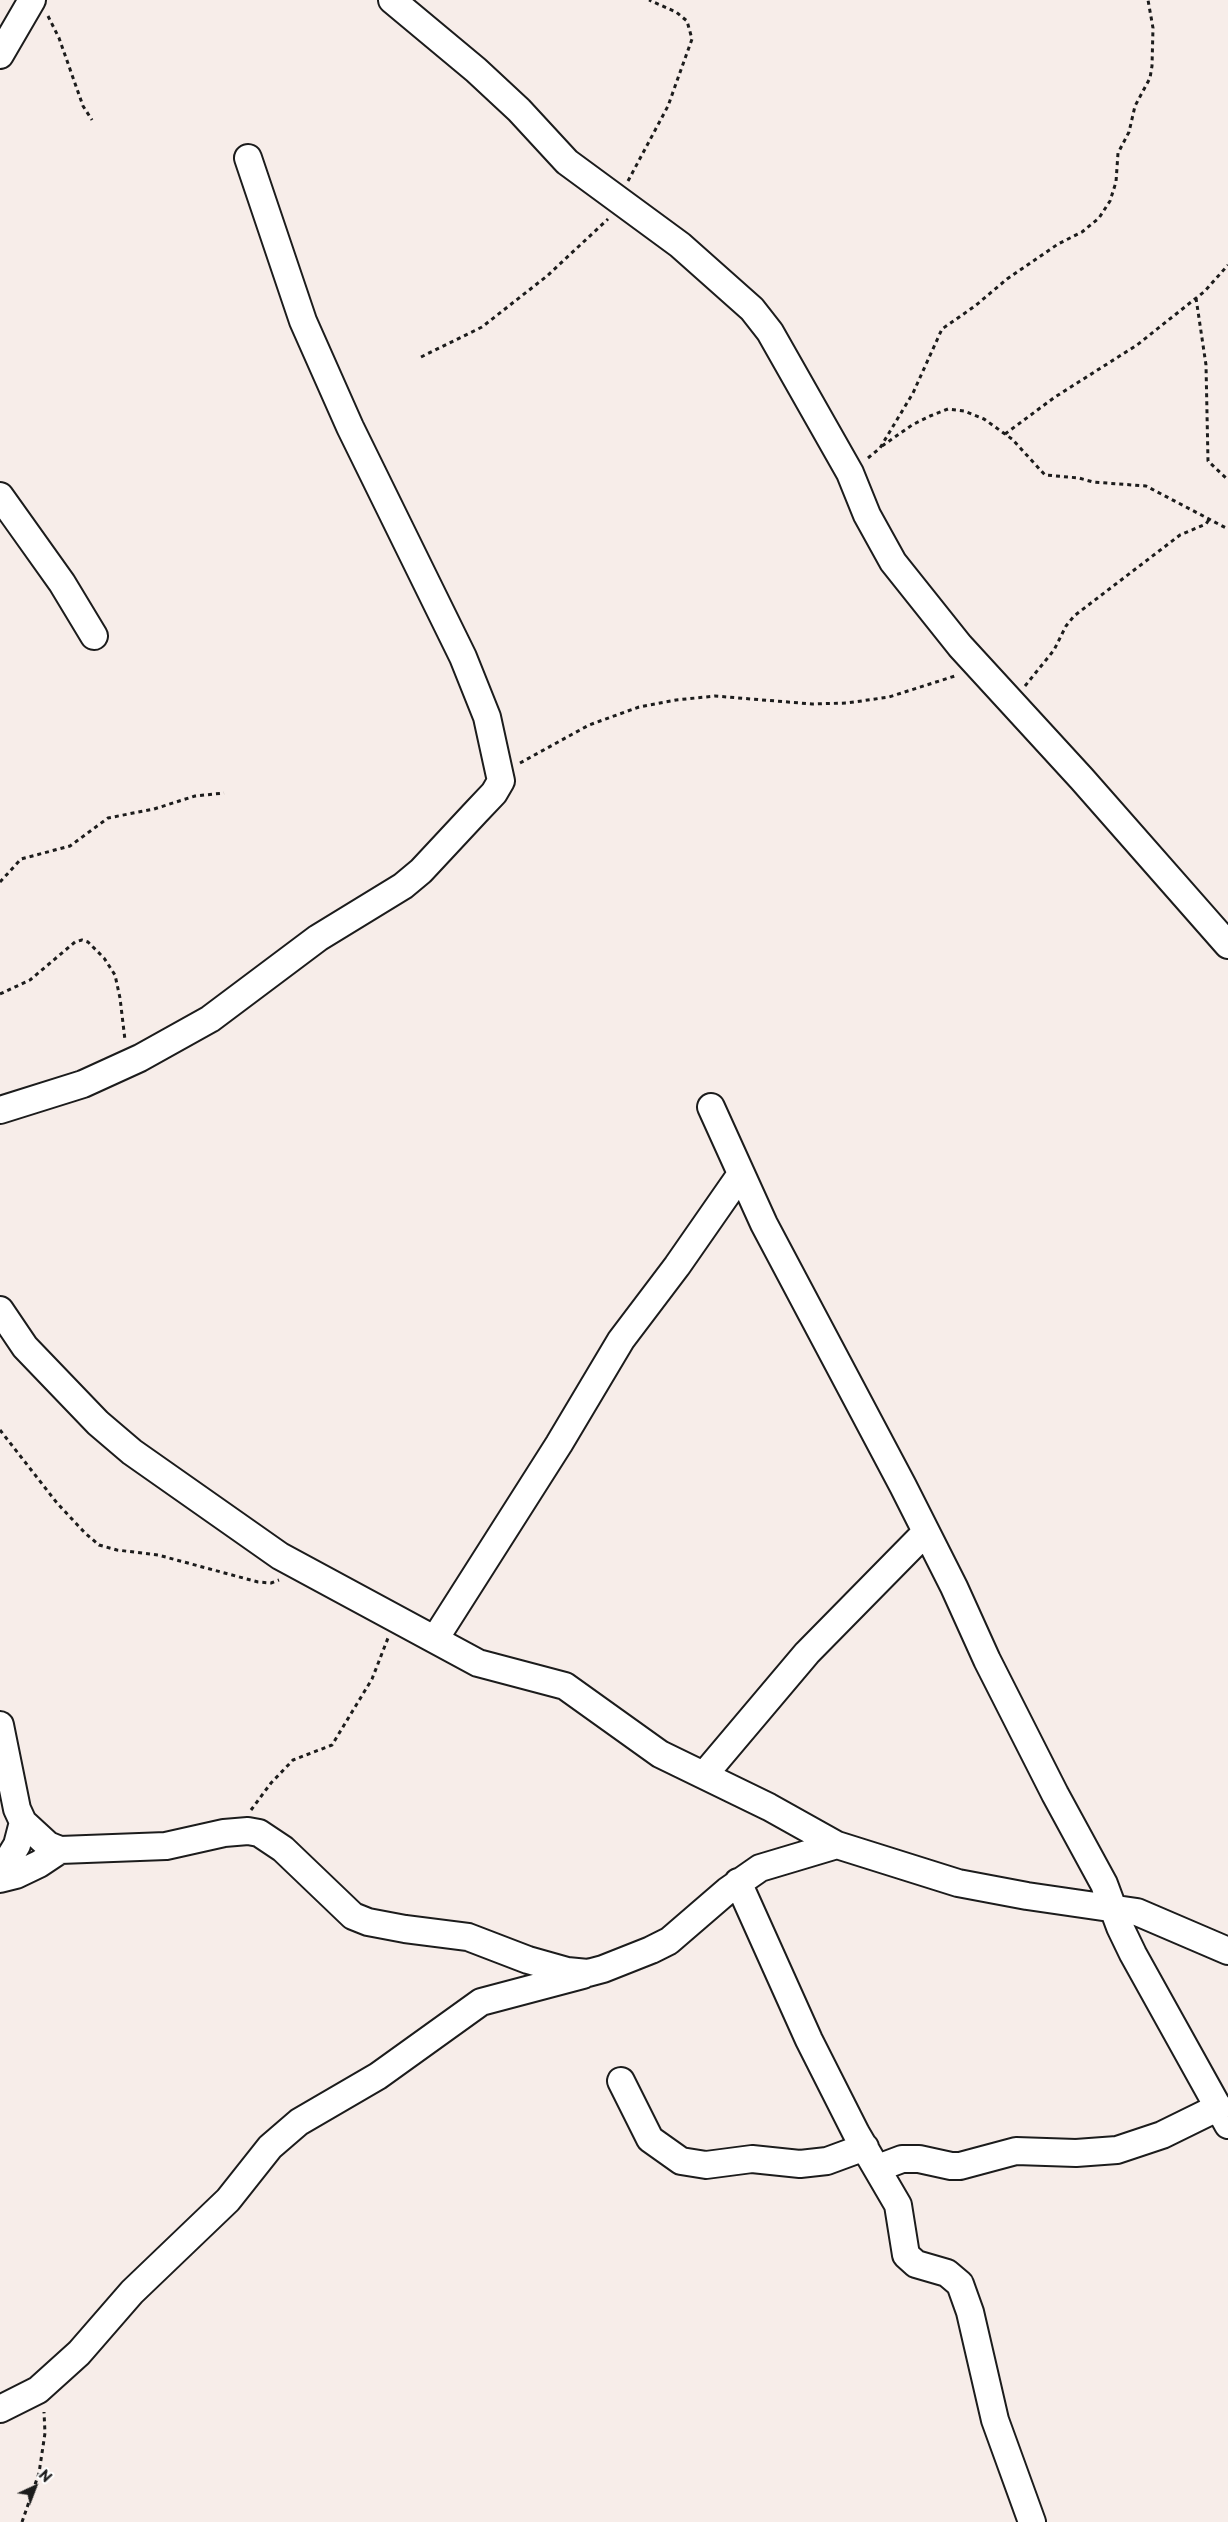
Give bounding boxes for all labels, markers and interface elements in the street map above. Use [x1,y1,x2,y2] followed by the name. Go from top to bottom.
[10,2462,60,2512] north arrow
[34,2464,57,2487] text: N

